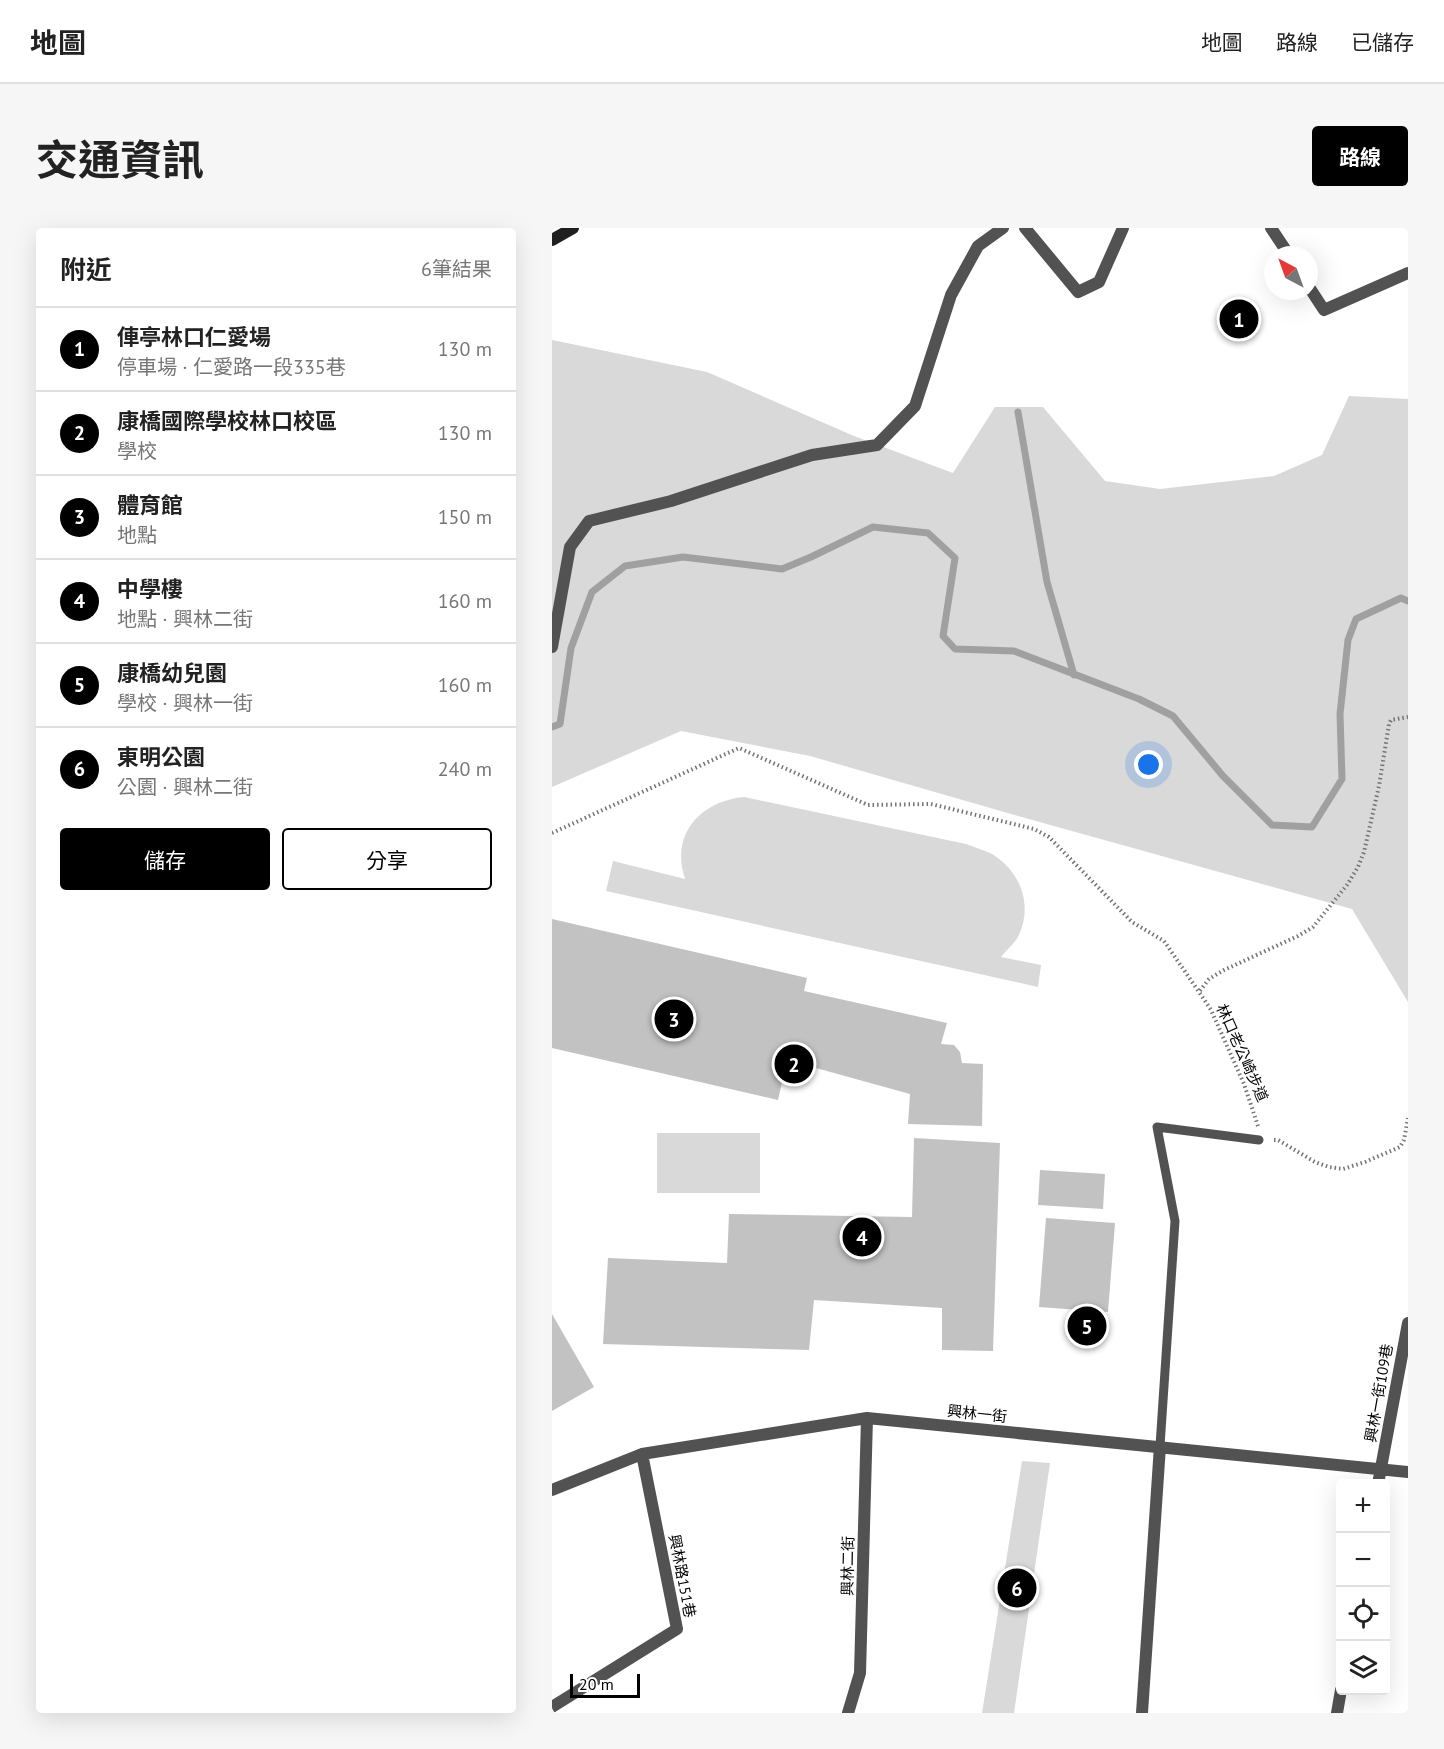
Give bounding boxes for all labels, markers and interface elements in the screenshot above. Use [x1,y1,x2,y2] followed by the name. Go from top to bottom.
[30,24,86,61] text: 地圖
[1201,29,1243,56] text: 地圖
[1276,29,1318,56] text: 路線
[1351,29,1414,56] text: 已儲存
[1312,126,1408,186] button: 路線
[36,132,204,187] text: 交通資訊
[1264,246,1318,300] north arrow
[60,253,112,286] text: 附近
[421,256,492,282] text: 6筆結果
[1220,296,1258,341] pin: 1
[117,323,271,351] text: 俥亭林口仁愛場
[74,336,85,362] text: 1
[438,336,492,362] text: 130 m
[117,354,346,380] text: 停車場 · 仁愛路一段335巷
[117,407,337,435] text: 康橋國際學校林口校區
[74,420,85,446] text: 2
[438,420,492,446] text: 130 m
[117,438,157,464] text: 學校
[117,491,183,519] text: 體育館
[74,504,85,530] text: 3
[438,504,492,530] text: 150 m
[117,522,157,548] text: 地點
[117,575,183,603] text: 中學樓
[74,588,85,614] text: 4
[438,588,492,614] text: 160 m
[117,606,253,632] text: 地點 · 興林二街
[117,659,227,687] text: 康橋幼兒園
[74,672,85,698] text: 5
[438,672,492,698] text: 160 m
[117,690,253,716] text: 學校 · 興林一街
[117,743,205,771] text: 東明公園
[1134,750,1163,779] your location
[74,756,85,782] text: 6
[438,756,492,782] text: 240 m
[117,774,253,800] text: 公園 · 興林二街
[60,828,270,890] button: 儲存
[282,828,492,890] button: 分享
[654,996,694,1042] pin: 3
[1212,1001,1272,1105] street label: 林口老公崎步道
[774,1042,814,1086] pin: 2
[842,1214,882,1260] pin: 4
[1068,1304,1106,1348] pin: 5
[1361,1342,1397,1444] street label: 興林一街109巷
[946,1401,1008,1426] street label: 興林一街
[1336,1479,1390,1695] map controls
[1336,1479,1390,1533] button: +
[665,1533,700,1619] street label: 興林路151巷
[1336,1533,1390,1587] button: −
[837,1536,858,1596] street label: 興林二街
[998,1566,1036,1610] pin: 6
[1336,1587,1390,1641] button: locate
[1336,1641,1390,1695] button: layers
[570,1671,640,1698] scale bar
[579,1674,614,1694] text: 20 m

